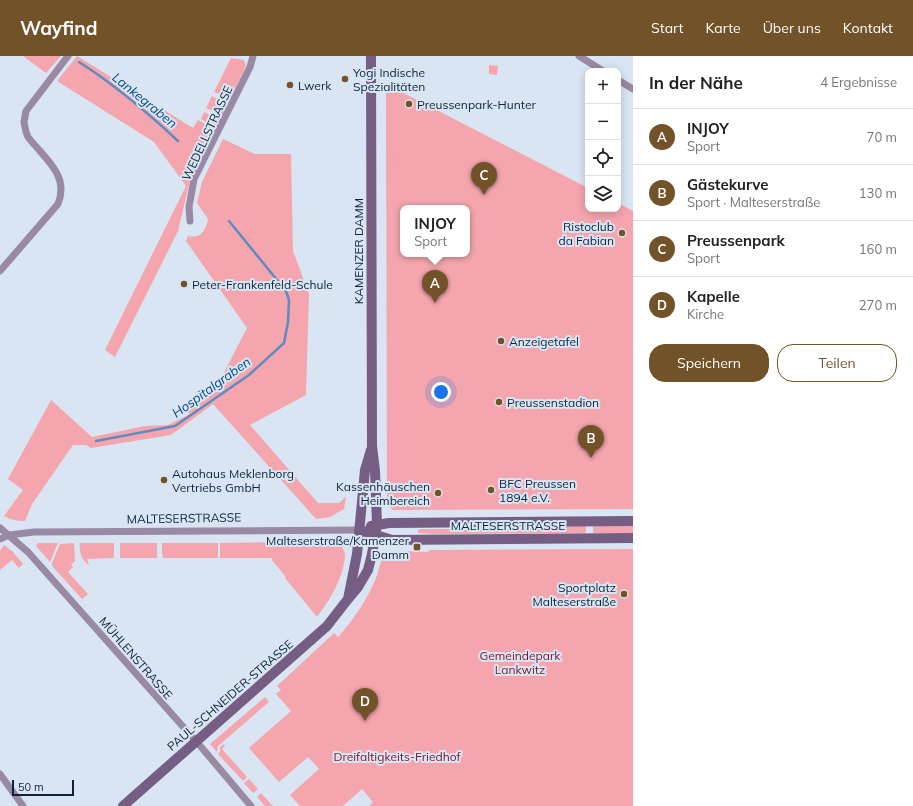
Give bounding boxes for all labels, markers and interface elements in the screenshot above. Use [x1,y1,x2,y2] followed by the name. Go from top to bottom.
[20,16,97,40] text: Wayfind
[651,19,683,37] text: Start
[705,19,741,37] text: Karte
[763,19,821,37] text: Über uns
[843,19,893,37] text: Kontakt
[352,65,425,94] place label: Yogi Indische Spezialitäten
[585,68,621,212] map controls
[585,68,621,104] button: +
[109,69,181,131] water label: Lankegraben
[649,72,743,93] text: In der Nähe
[340,74,350,84] marker: Yogi Indische Spezialitäten
[820,74,897,90] text: 4 Ergebnisse
[298,78,332,93] place label: Lwerk
[285,80,295,90] marker: Lwerk
[178,83,236,183] street label: WEDELLSTRASSE
[417,97,536,112] place label: Preussenpark-Hunter
[404,99,414,109] marker: Preussenpark-Hunter
[585,104,621,140] button: −
[687,119,729,138] text: INJOY
[657,129,667,145] text: A
[867,129,897,145] text: 70 m
[687,138,720,154] text: Sport
[585,140,621,176] button: locate
[471,162,497,195] pin: C
[687,175,768,194] text: Gästekurve
[585,176,621,212] button: layers
[658,185,666,201] text: B
[859,185,897,201] text: 130 m
[687,194,820,210] text: Sport · Malteserstraße
[351,198,366,304] street label: KAMENZER DAMM
[400,205,470,257] popup
[414,214,456,233] text: INJOY
[558,219,614,248] place label: Ristoclub da Fabian
[617,228,627,238] marker: Ristoclub da Fabian
[687,231,785,250] text: Preussenpark
[414,233,447,249] text: Sport
[658,241,666,257] text: C
[859,241,897,257] text: 160 m
[687,250,720,266] text: Sport
[422,270,448,303] pin: A
[192,277,333,292] place label: Peter-Frankenfeld-Schule
[179,279,189,289] marker: Peter-Frankenfeld-Schule
[687,287,740,306] text: Kapelle
[657,297,667,313] text: D
[859,297,897,313] text: 270 m
[687,306,724,322] text: Kirche
[509,334,579,349] place label: Anzeigetafel
[496,336,506,346] marker: Anzeigetafel
[649,344,769,382] button: Speichern
[777,344,897,382] button: Teilen
[169,353,253,421] water label: Hospitalgraben
[431,382,451,402] your location
[507,395,599,410] place label: Preussenstadion
[494,397,504,407] marker: Preussenstadion
[578,425,604,458] pin: B
[172,466,294,495] place label: Autohaus Meklenborg Vertriebs GmbH
[159,475,169,485] marker: Autohaus Meklenborg Vertriebs GmbH
[499,476,576,505] place label: BFC Preussen 1894 e.V.
[336,479,430,508] place label: Kassenhäuschen Heimbereich
[486,485,496,495] marker: BFC Preussen 1894 e.V.
[433,488,443,498] marker: Kassenhäuschen Heimbereich
[127,510,241,526] street label: MALTESERSTRASSE
[451,518,565,533] street label: MALTESERSTRASSE
[266,533,410,562] place label: Malteserstraße/Kamenzer Damm
[412,542,422,552] marker: Malteserstraße/Kamenzer Damm
[532,580,616,609] place label: Sportplatz Malteserstraße
[619,589,629,599] marker: Sportplatz Malteserstraße
[96,614,176,702] street label: MÜHLENSTRASSE
[164,636,296,754] street label: PAUL-SCHNEIDER-STRASSE
[480,648,561,677] park label: Gemeindepark Lankwitz
[352,688,378,721] pin: D
[333,749,461,764] park label: Dreifaltigkeits-Friedhof
[12,778,74,797] scale bar
[18,780,44,794] text: 50 m

